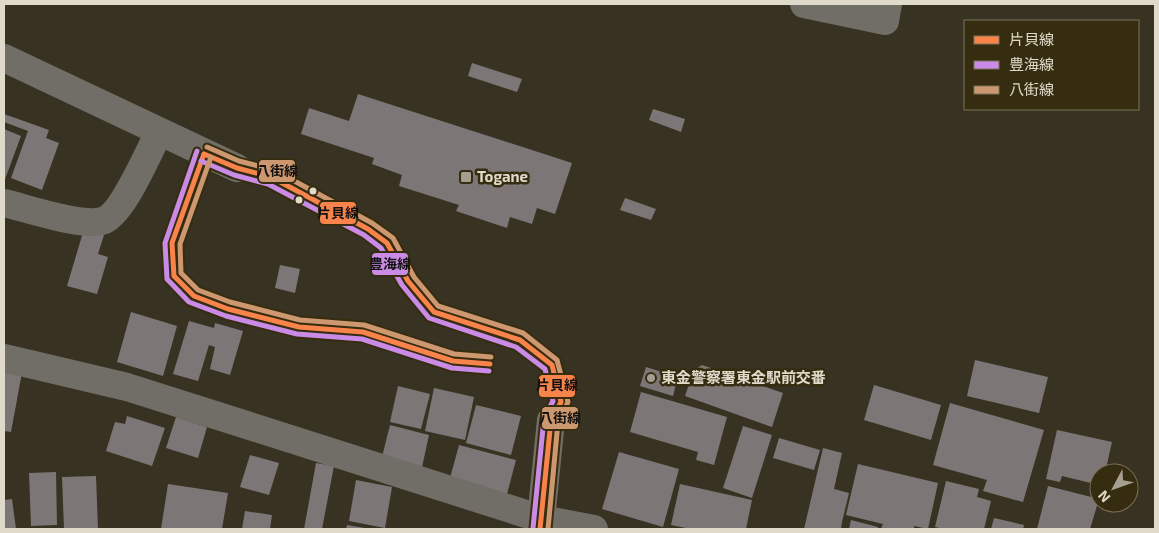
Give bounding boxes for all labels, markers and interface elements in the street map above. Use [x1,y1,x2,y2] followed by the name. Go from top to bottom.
[964,20,1139,110] legend
[1009,30,1054,48] text: 片貝線
[1009,55,1054,73] text: 豊海線
[1009,80,1054,98] text: 八街線
[258,159,296,183] line badge: 八街線
[256,162,298,179] text: 八街線
[477,167,528,185] place label: Togane
[459,170,473,184] marker: Togane
[308,186,318,196] unlabelled marker
[294,195,304,205] unlabelled marker
[319,201,357,225] line badge: 片貝線
[317,204,359,221] text: 片貝線
[371,252,409,276] line badge: 豊海線
[369,255,411,272] text: 豊海線
[661,368,826,386] place label: 東金警察署東金駅前交番
[645,372,657,384] marker: 東金警察署東金駅前交番
[538,374,576,398] line badge: 片貝線
[536,376,578,393] text: 片貝線
[541,406,579,430] line badge: 八街線
[539,409,581,426] text: 八街線
[1089,463,1139,513] north arrow
[1094,487,1114,506] text: N

